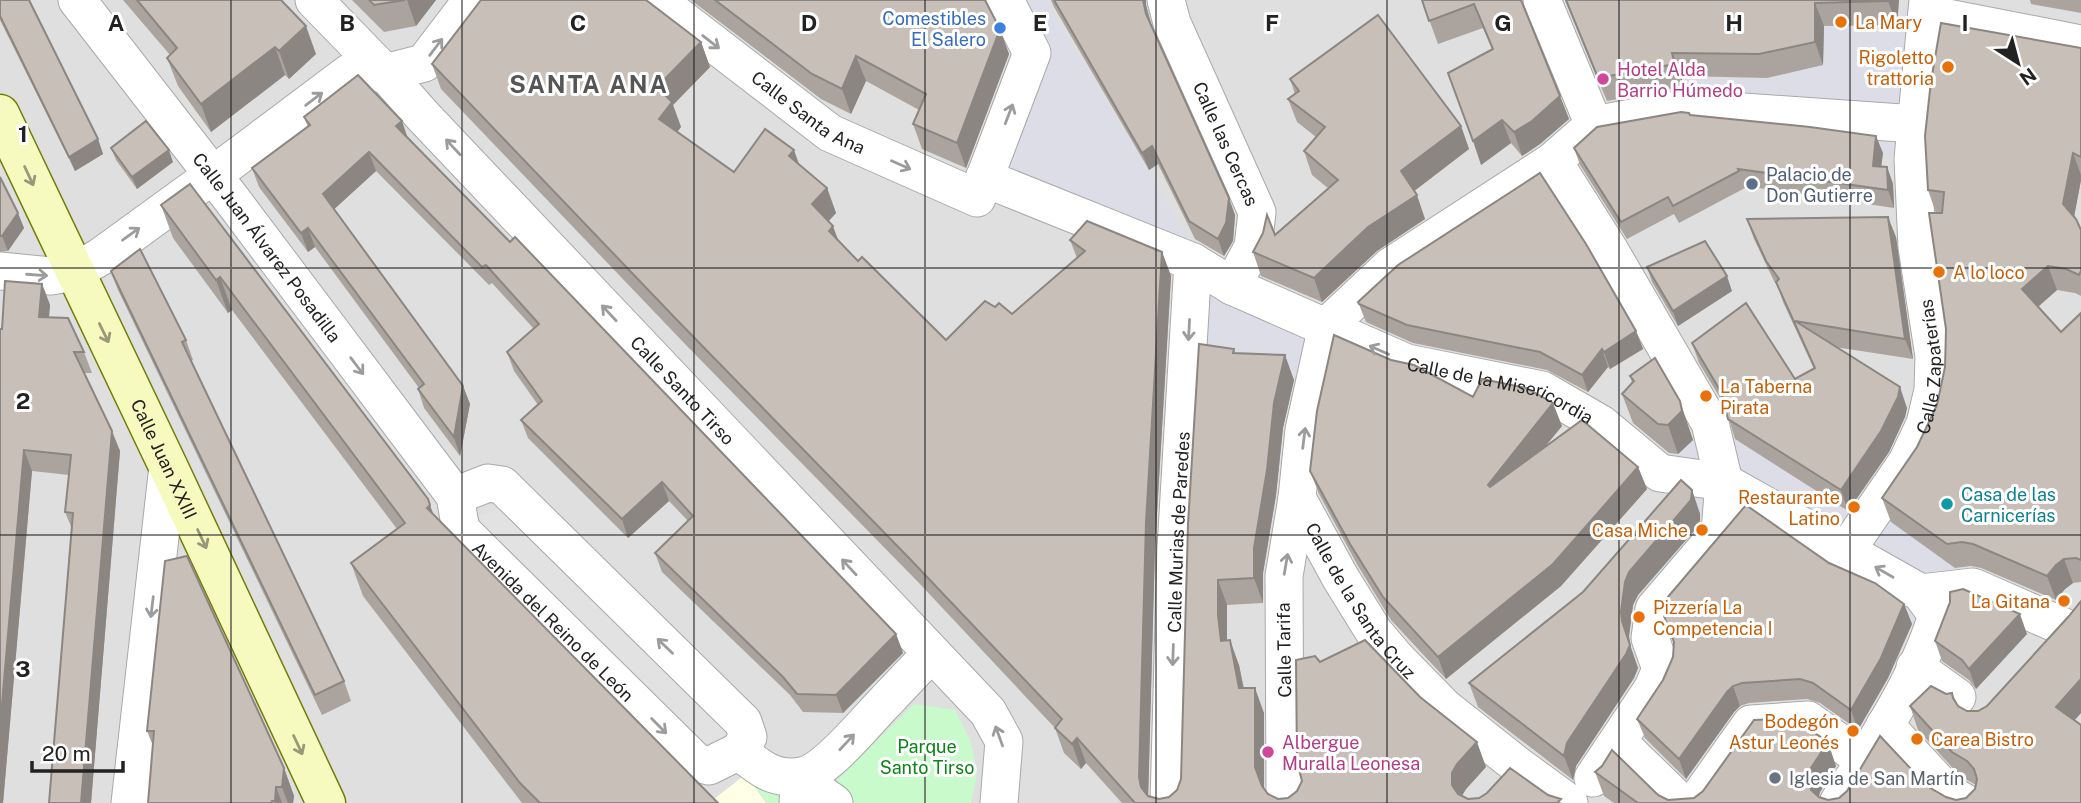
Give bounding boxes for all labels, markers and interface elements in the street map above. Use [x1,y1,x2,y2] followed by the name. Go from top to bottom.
[882,8,986,50] place label: Comestibles El Salero
[108,9,125,36] text: A
[339,9,355,36] text: B
[570,9,586,36] text: C
[801,9,817,36] text: D
[1033,9,1047,36] text: E
[1265,9,1279,36] text: F
[1494,9,1512,36] text: G
[1725,9,1743,36] text: H
[1961,9,1969,36] text: I
[1855,12,1923,33] place label: La Mary
[1833,14,1849,30] marker: La Mary
[992,20,1008,36] marker: Comestibles El Salero
[1983,28,2053,98] north arrow
[702,34,720,49] one-way arrow
[428,38,443,57] one-way arrow
[1859,47,1934,89] place label: Rigoletto trattoria
[1617,59,1743,101] place label: Hotel Alda Barrio Húmedo
[1940,59,1956,75] marker: Rigoletto trattoria
[2016,63,2040,90] text: N
[748,66,868,158] street label: Calle Santa Ana
[509,70,669,98] district label: SANTA ANA
[1595,71,1611,87] marker: Hotel Alda Barrio Húmedo
[1189,78,1263,209] street label: Calle las Cercas
[304,92,323,107] one-way arrow
[1003,103,1016,125] one-way arrow
[18,120,28,147] text: 1
[444,139,461,156] one-way arrow
[189,148,346,346] street label: Calle Juan Álvarez Posadilla
[890,159,911,172] one-way arrow
[1766,164,1873,206] place label: Palacio de Don Gutierre
[23,165,36,186] one-way arrow
[1744,176,1760,192] marker: Palacio de Don Gutierre
[121,227,140,241] one-way arrow
[1953,262,2025,283] place label: A lo loco
[1931,264,1947,280] marker: A lo loco
[25,268,48,281] one-way arrow
[1911,298,1945,437] street label: Calle Zapaterías
[600,305,617,322] one-way arrow
[1182,318,1195,341] one-way arrow
[98,322,111,343] one-way arrow
[627,332,739,449] street label: Calle Santo Tirso
[1369,343,1390,356] one-way arrow
[1405,353,1597,428] street label: Calle de la Misericordia
[350,357,365,375] one-way arrow
[1720,376,1812,418] place label: La Taberna Pirata
[16,387,30,414] text: 2
[1698,388,1714,404] marker: La Taberna Pirata
[127,396,202,522] street label: Calle Juan XXIII
[1297,427,1310,450] one-way arrow
[1163,431,1193,633] street label: Calle Murias de Paredes
[1961,484,2056,526] place label: Casa de las Carnicerías
[1738,487,1840,529] place label: Restaurante Latino
[1939,496,1955,512] marker: Casa de las Carnicerías
[1846,499,1862,515] marker: Restaurante Latino
[1302,519,1420,683] street label: Calle de la Santa Cruz
[1592,520,1688,541] place label: Casa Miche
[1694,522,1710,538] marker: Casa Miche
[196,528,209,549] one-way arrow
[468,537,639,705] street label: Avenida del Reino de León
[1280,554,1293,576] one-way arrow
[841,559,858,576] one-way arrow
[1874,565,1894,579] one-way arrow
[1971,591,2050,612] place label: La Gitana
[2056,593,2072,609] marker: La Gitana
[145,595,158,618] one-way arrow
[1653,597,1773,639] place label: Pizzería La Competencia I
[1273,602,1295,698] street label: Calle Tarifa
[1631,609,1647,625] marker: Pizzería La Competencia I
[657,637,674,654] one-way arrow
[1167,643,1180,666] one-way arrow
[15,655,31,682] text: 3
[1729,711,1839,753] place label: Bodegón Astur Leonés
[651,717,668,734] one-way arrow
[1845,723,1861,739] marker: Bodegón Astur Leonés
[992,726,1004,747] one-way arrow
[1931,729,2034,750] place label: Carea Bistro
[32,730,122,774] scale bar
[1909,731,1925,747] marker: Carea Bistro
[1282,732,1420,774] place label: Albergue Muralla Leonesa
[839,733,856,750] one-way arrow
[292,734,305,755] one-way arrow
[880,736,974,778] park label: Parque Santo Tirso
[42,741,91,766] text: 20 m
[1260,744,1276,760] marker: Albergue Muralla Leonesa
[1789,768,1964,789] place label: Iglesia de San Martín
[1767,770,1783,786] marker: Iglesia de San Martín

